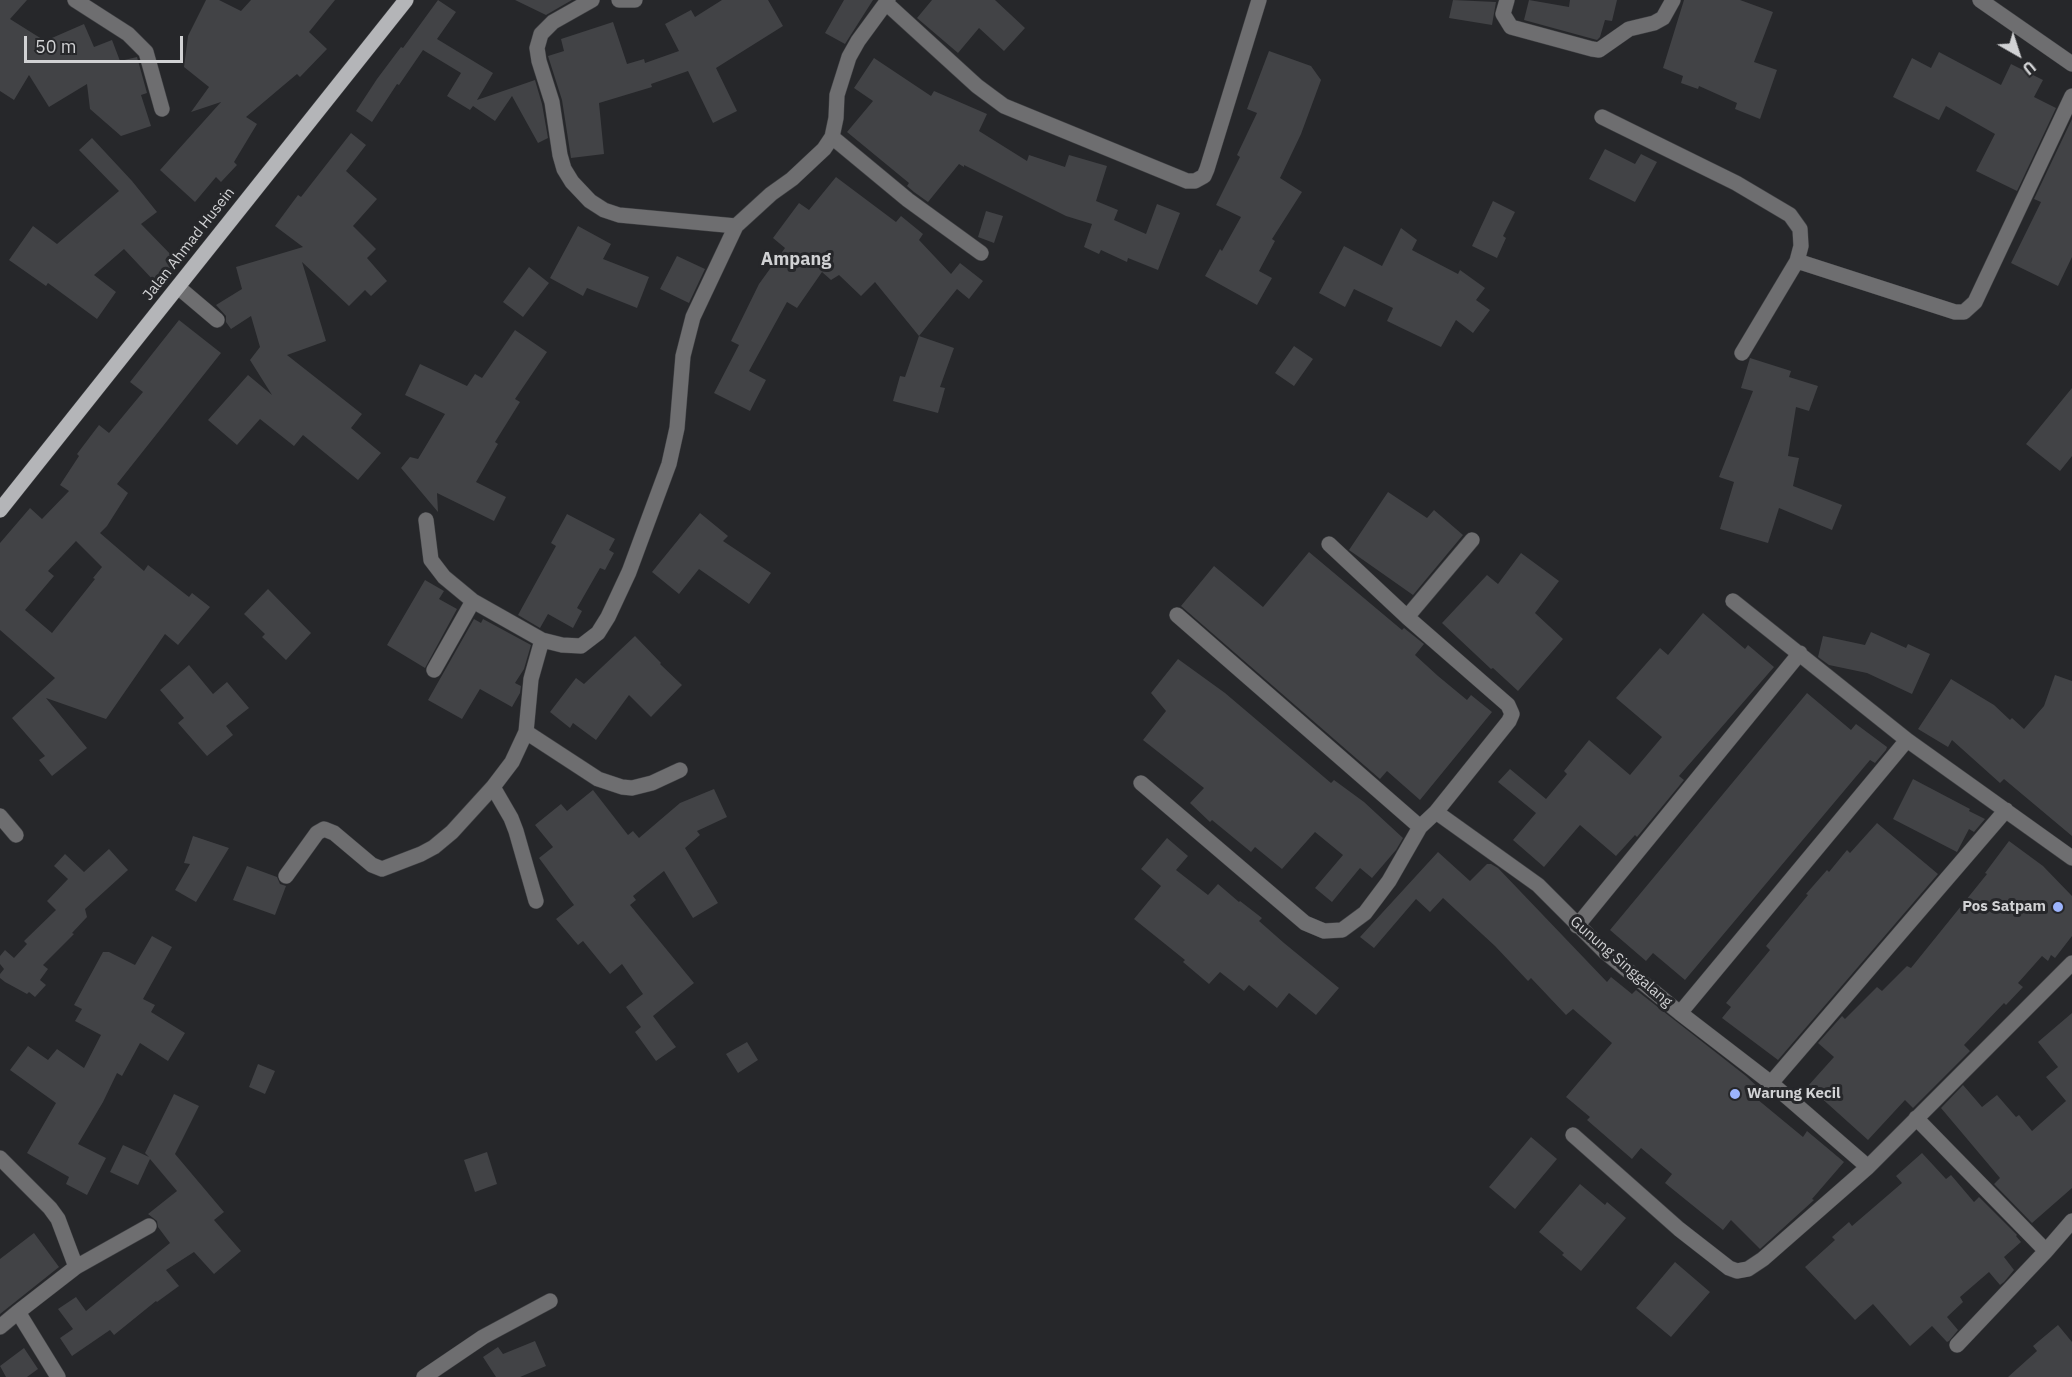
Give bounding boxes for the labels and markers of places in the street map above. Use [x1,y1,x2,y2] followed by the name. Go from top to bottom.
[1962,898,2046,916] place label: Pos Satpam
[2051,900,2065,914] marker: Pos Satpam
[1747,1085,1841,1103] place label: Warung Kecil
[1728,1087,1742,1101] marker: Warung Kecil

